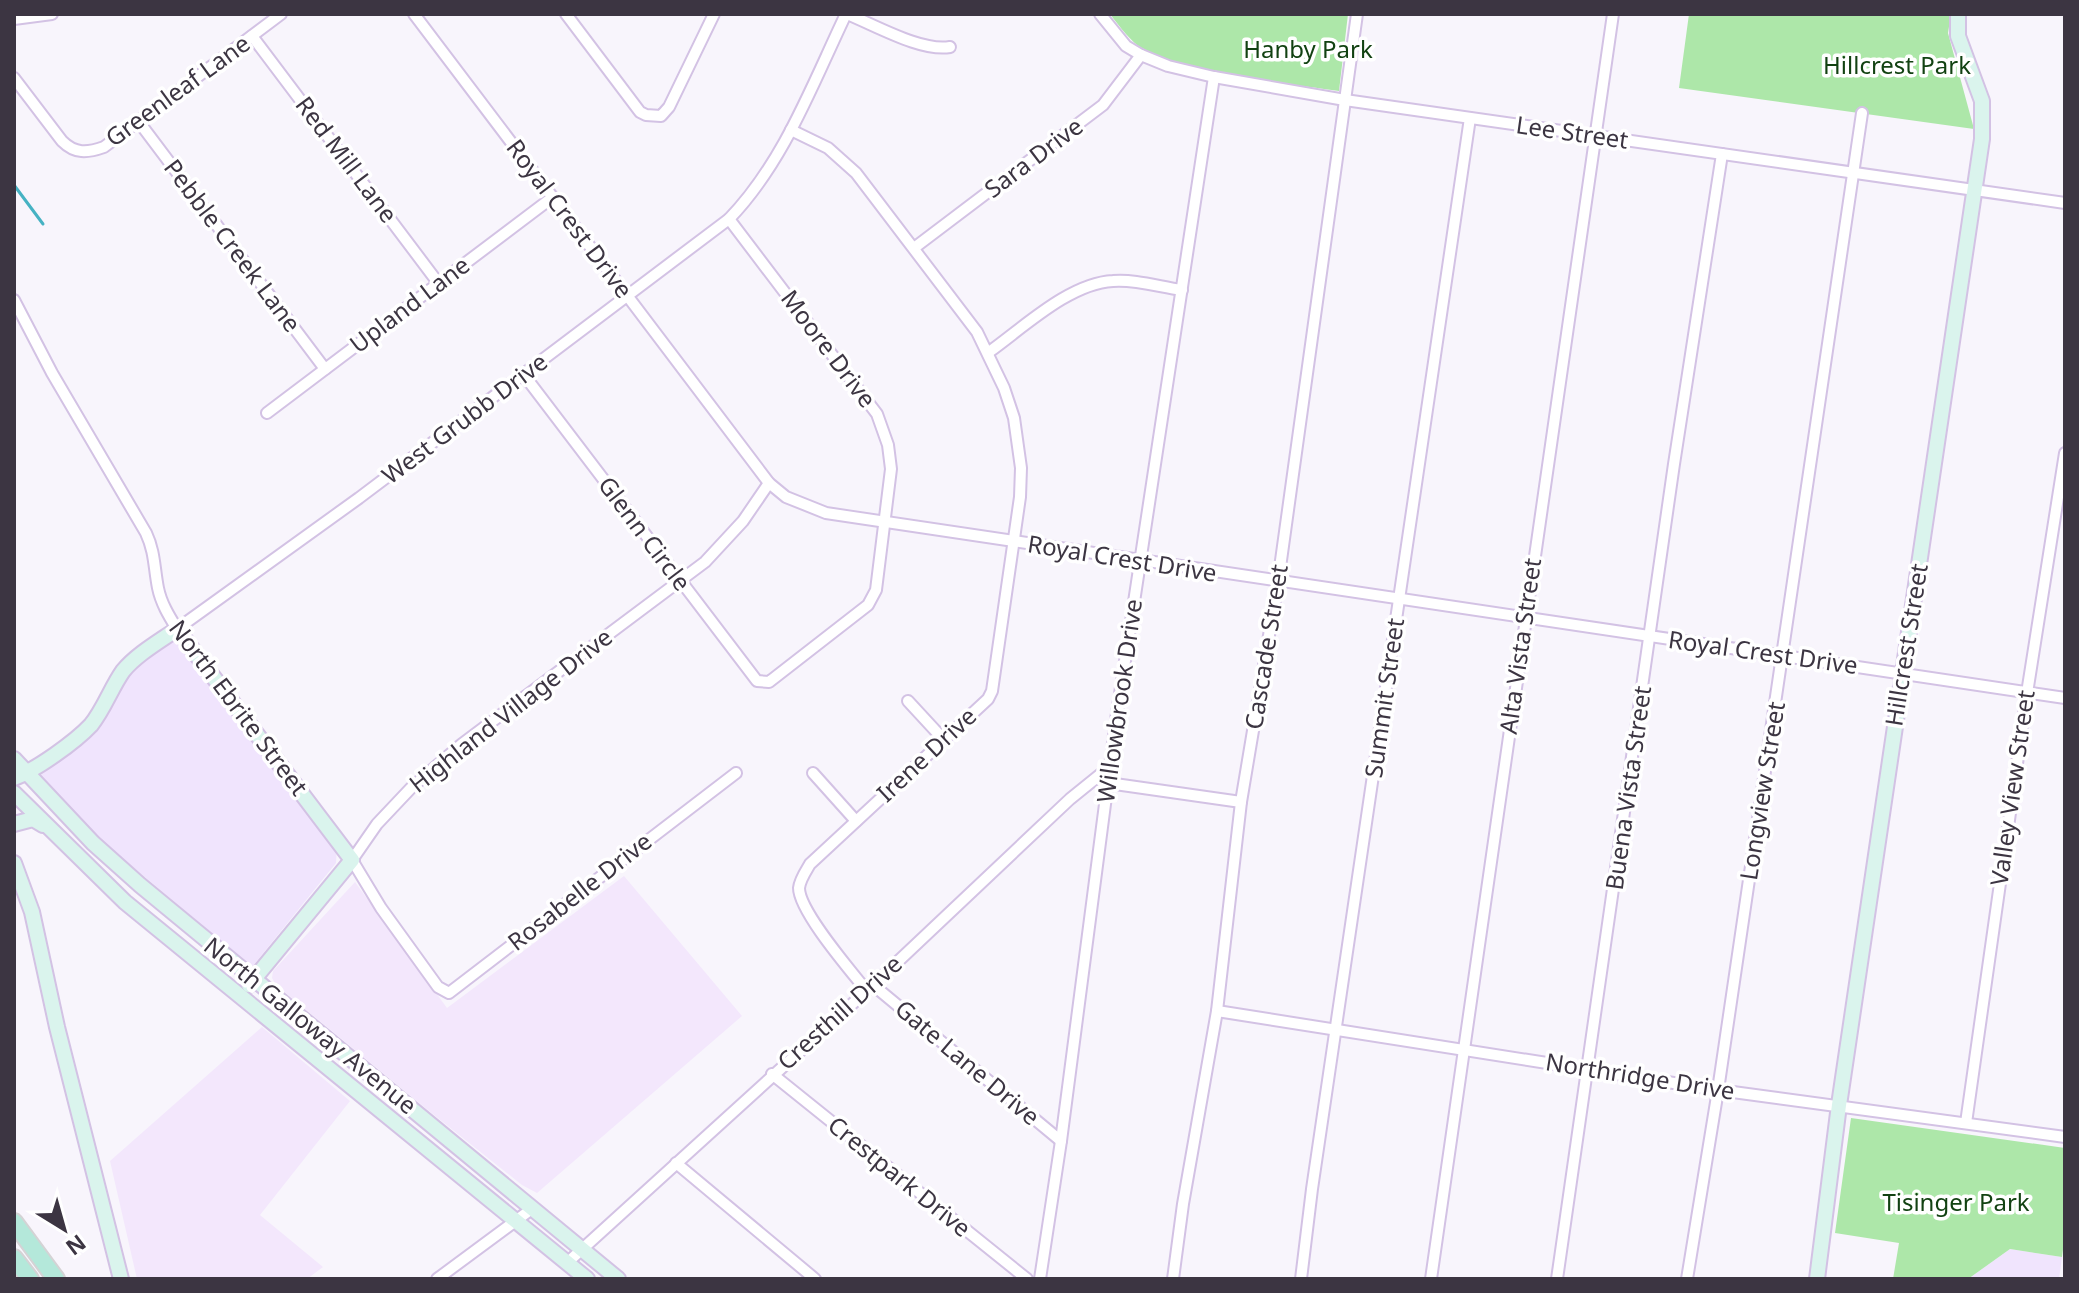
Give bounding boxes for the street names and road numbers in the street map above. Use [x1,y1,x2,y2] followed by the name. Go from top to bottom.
[98,26,256,153] street label: Greenleaf Lane
[289,89,406,229] street label: Red Mill Lane
[1514,107,1631,156] street label: Lee Street
[977,109,1089,205] street label: Sara Drive
[500,132,641,304] street label: Royal Crest Drive
[157,152,309,338] street label: Pebble Creek Lane
[342,248,476,360] street label: Upland Lane
[774,283,884,414] street label: Moore Drive
[375,345,554,491] street label: West Grubb Drive
[591,469,699,597] street label: Glenn Circle
[1025,526,1219,589] street label: Royal Crest Drive
[1491,555,1548,736] street label: Alta Vista Street
[1876,561,1935,728] street label: Hillcrest Street
[1236,562,1295,732] street label: Cascade Street
[1088,597,1149,805] street label: Willowbrook Drive
[162,612,316,802] street label: North Ebrite Street
[1356,615,1411,780] street label: Summit Street
[402,620,618,800] street label: Highland Village Drive
[1666,622,1860,681] street label: Royal Crest Drive
[1597,683,1658,892] street label: Buena Vista Street
[1981,688,2042,888] street label: Valley View Street
[869,699,983,809] street label: Irene Drive
[1731,699,1792,882] street label: Longview Street
[500,824,658,957] street label: Rosabelle Drive
[198,929,424,1121] street label: North Galloway Avenue
[770,947,908,1077] street label: Cresthill Drive
[889,992,1047,1132] street label: Gate Lane Drive
[1543,1044,1737,1107] street label: Northridge Drive
[822,1108,978,1244] street label: Crestpark Drive

